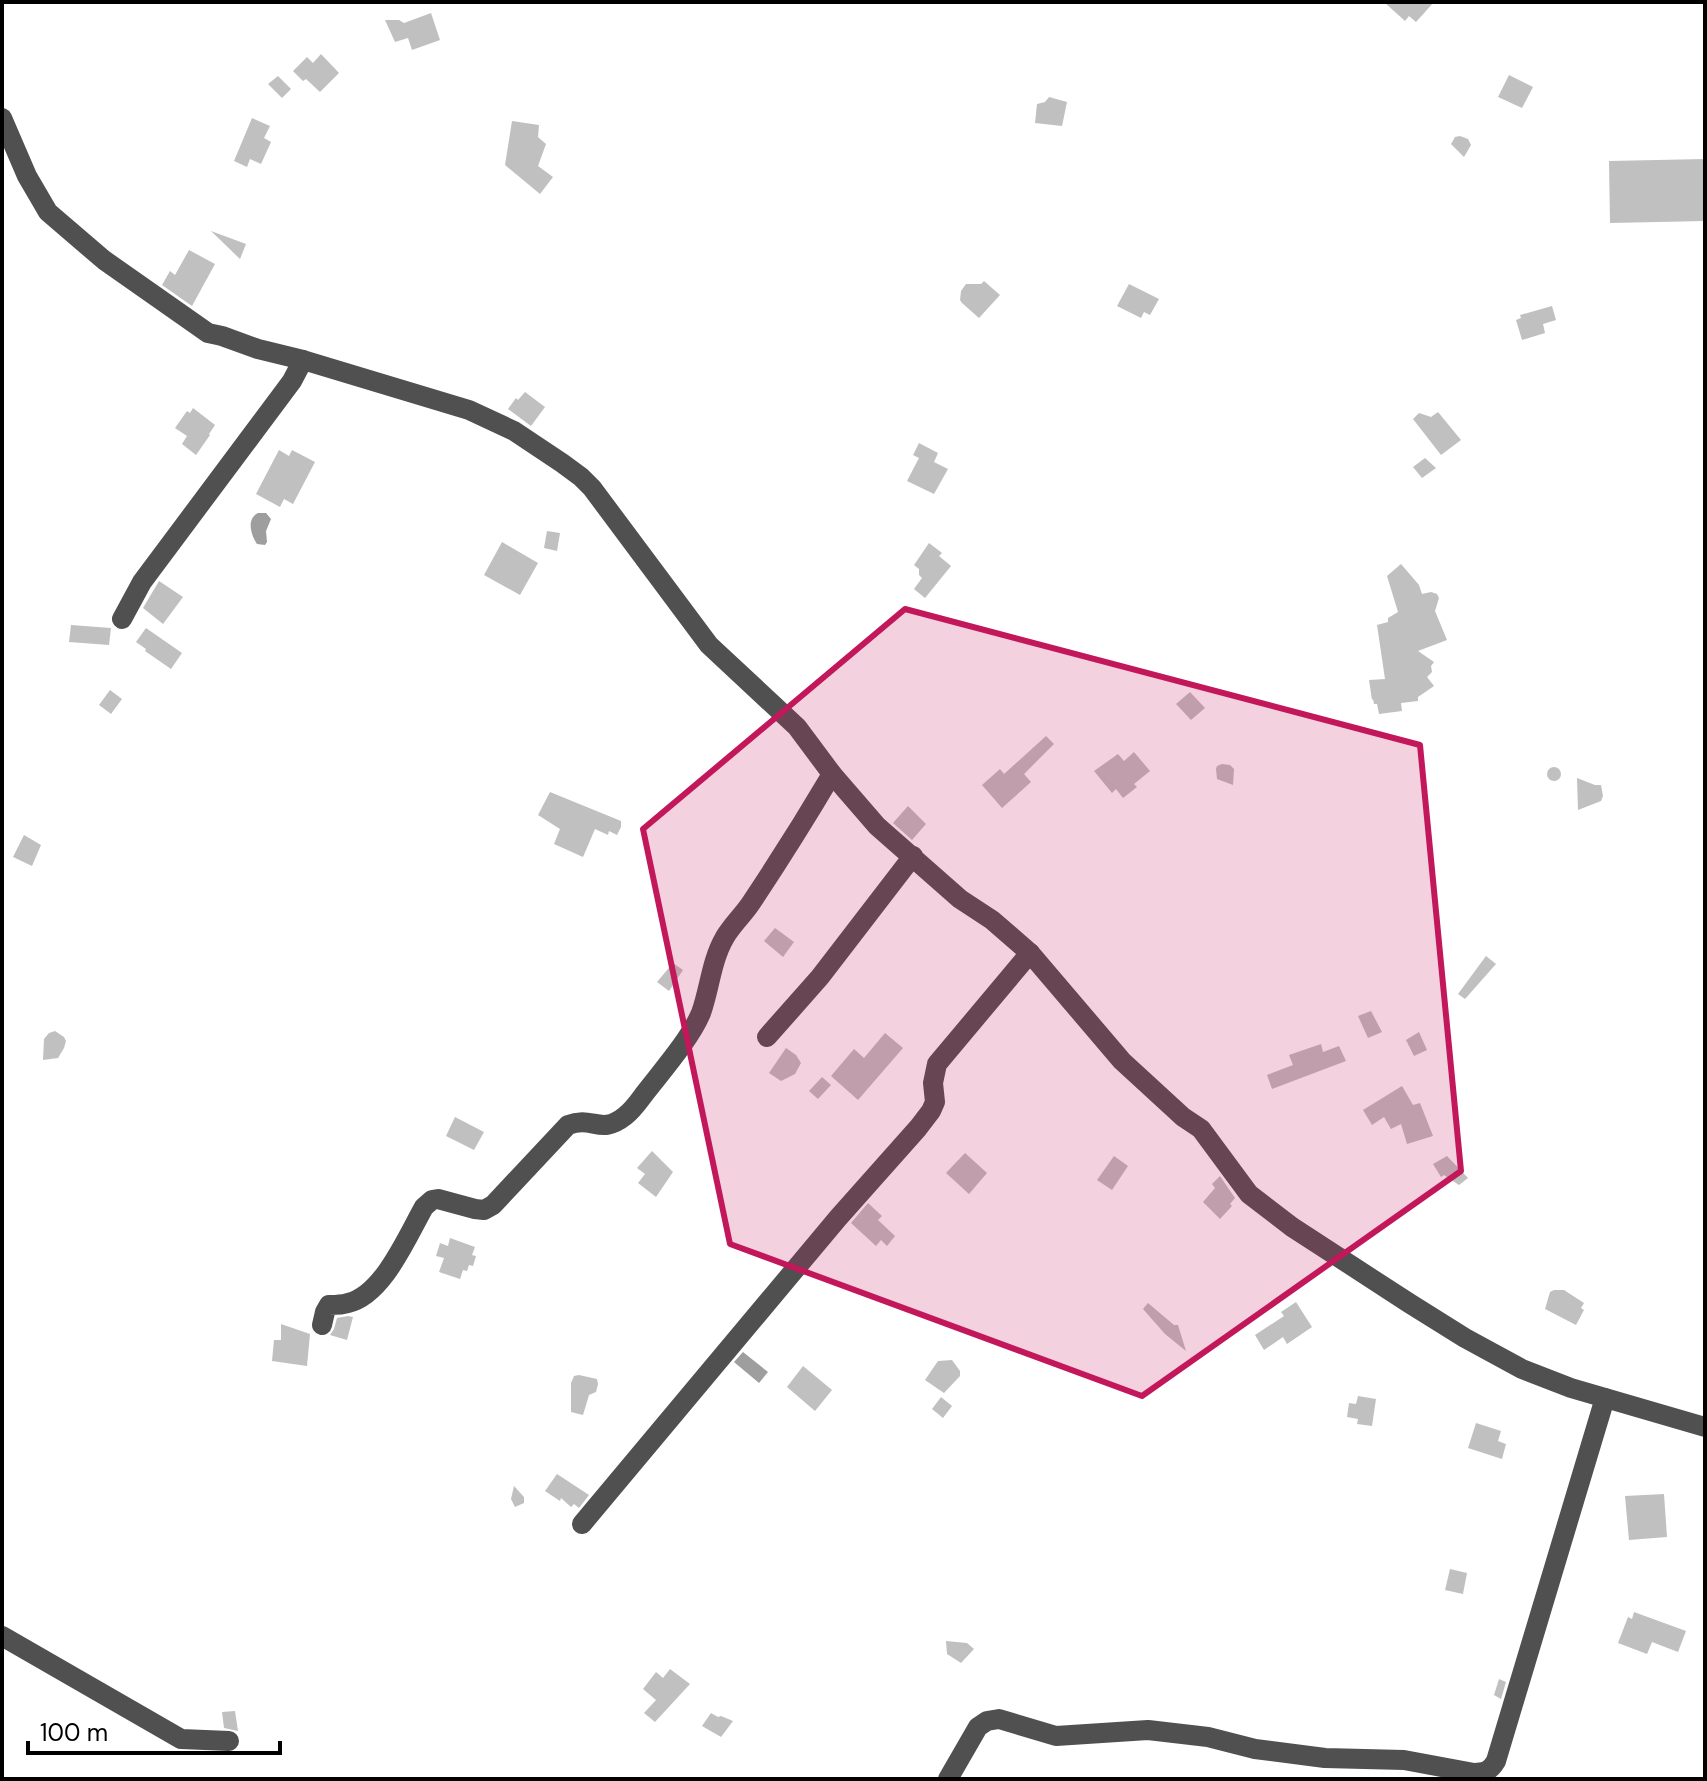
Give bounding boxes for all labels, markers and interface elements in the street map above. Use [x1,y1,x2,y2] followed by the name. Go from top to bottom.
[28,1705,280,1755] scale bar
[40,1717,108,1748] text: 100 m

